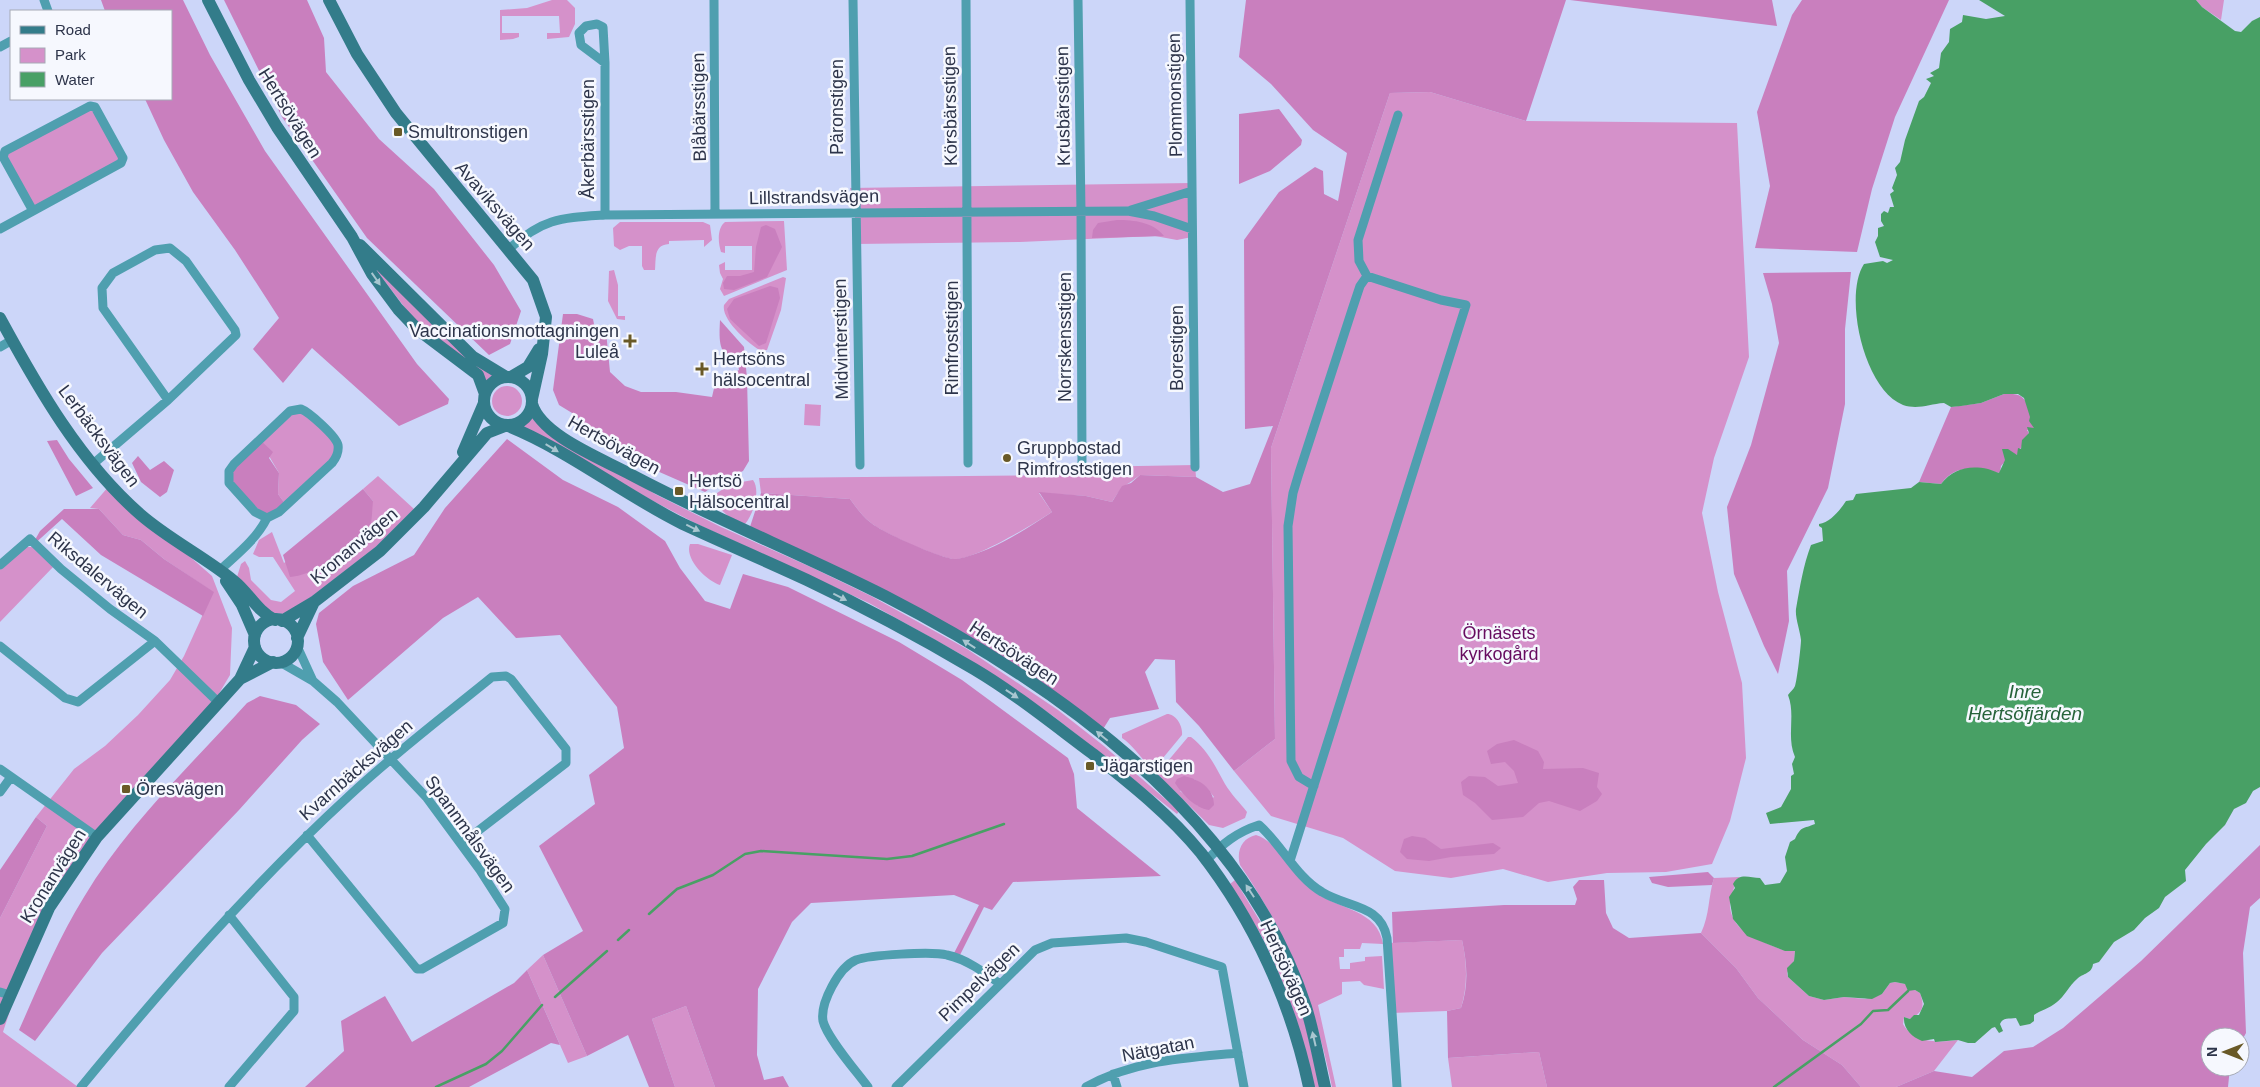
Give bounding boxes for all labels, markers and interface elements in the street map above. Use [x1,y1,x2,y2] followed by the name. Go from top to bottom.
[10,10,172,100] legend
[55,21,91,38] text: Road
[1164,33,1186,157] street label: Plommonstigen
[55,46,86,63] text: Park
[939,46,961,166] street label: Körsbärsstigen
[1052,46,1074,166] street label: Krusbärsstigen
[688,52,710,162] street label: Blåbärsstigen
[827,59,847,155] street label: Päronstigen
[254,64,326,162] street label: Hertsövägen
[55,71,94,88] text: Water
[578,79,598,199] street label: Åkerbärsstigen
[408,122,528,142] place label: Smultronstigen
[392,126,404,138] marker: Smultronstigen
[451,158,539,254] street label: Avaviksvägen
[749,186,879,208] street label: Lillstrandsvägen
[1055,272,1075,402] street label: Norrskensstigen
[371,273,381,286] one-way arrow
[830,278,852,400] street label: Midvinterstigen
[942,280,962,396] street label: Rimfroststigen
[1167,305,1187,391] street label: Borestigen
[409,321,620,362] place label: Vaccinationsmottagningen Luleå
[623,334,637,348] marker: Vaccinationsmottagningen Luleå
[713,349,810,390] place label: Hertsöns hälsocentral
[695,362,709,376] marker: Hertsöns hälsocentral
[54,381,144,491] street label: Lerbäcksvägen
[565,412,663,478] street label: Hertsövägen
[1017,438,1132,479] place label: Gruppbostad Rimfroststigen
[545,444,558,453] one-way arrow
[1001,452,1013,464] marker: Gruppbostad Rimfroststigen
[689,471,789,512] place label: Hertsö Hälsocentral
[673,485,685,497] marker: Hertsö Hälsocentral
[307,504,401,588] street label: Kronanvägen
[686,524,700,532] one-way arrow
[44,527,152,623] street label: Riksdalervägen
[833,593,847,601] one-way arrow
[966,617,1062,689] street label: Hertsövägen
[1459,623,1539,664] park label: Örnäsets kyrkogård
[962,639,975,648] one-way arrow
[1968,681,2082,724] water label: Inre Hertsöfjärden
[1005,690,1018,699] one-way arrow
[295,716,417,824] street label: Kvarnbäcksvägen
[1097,730,1109,742] one-way arrow
[1100,756,1193,776] place label: Jägarstigen
[1084,760,1096,772] marker: Jägarstigen
[421,772,519,896] street label: Spannmålsvägen
[136,779,224,799] place label: Öresvägen
[120,783,132,795] marker: Öresvägen
[16,825,90,927] street label: Kronanvägen
[1245,885,1254,898] one-way arrow
[1256,917,1316,1019] street label: Hertsövägen
[935,939,1023,1025] street label: Pimpelvägen
[2200,1027,2250,1077] north arrow
[1120,1032,1196,1066] street label: Nätgatan
[1310,1032,1318,1047] one-way arrow
[2204,1047,2220,1057] text: N

